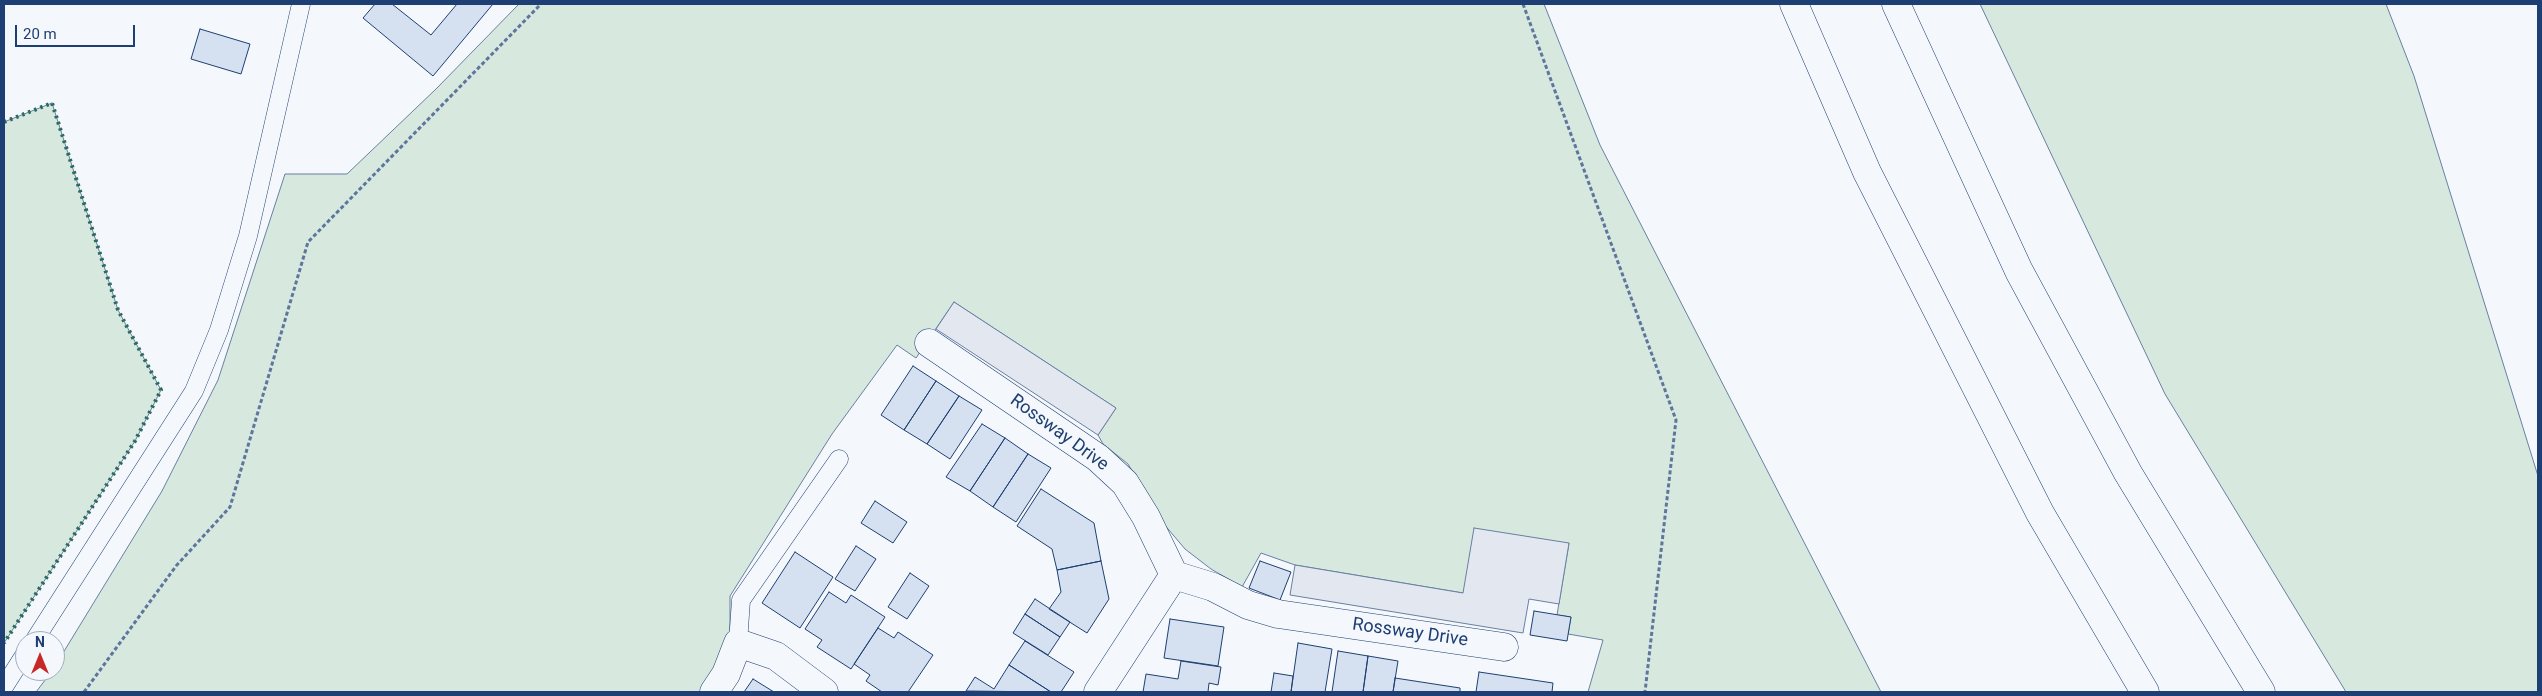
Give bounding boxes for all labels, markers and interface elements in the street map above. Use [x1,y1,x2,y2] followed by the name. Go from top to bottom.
[18,15,138,47] scale bar
[23,25,57,43] text: 20 m
[1006,390,1112,476] street label: Rossway Drive
[1351,614,1469,652] street label: Rossway Drive
[15,631,65,681] north arrow
[35,634,45,650] text: N

